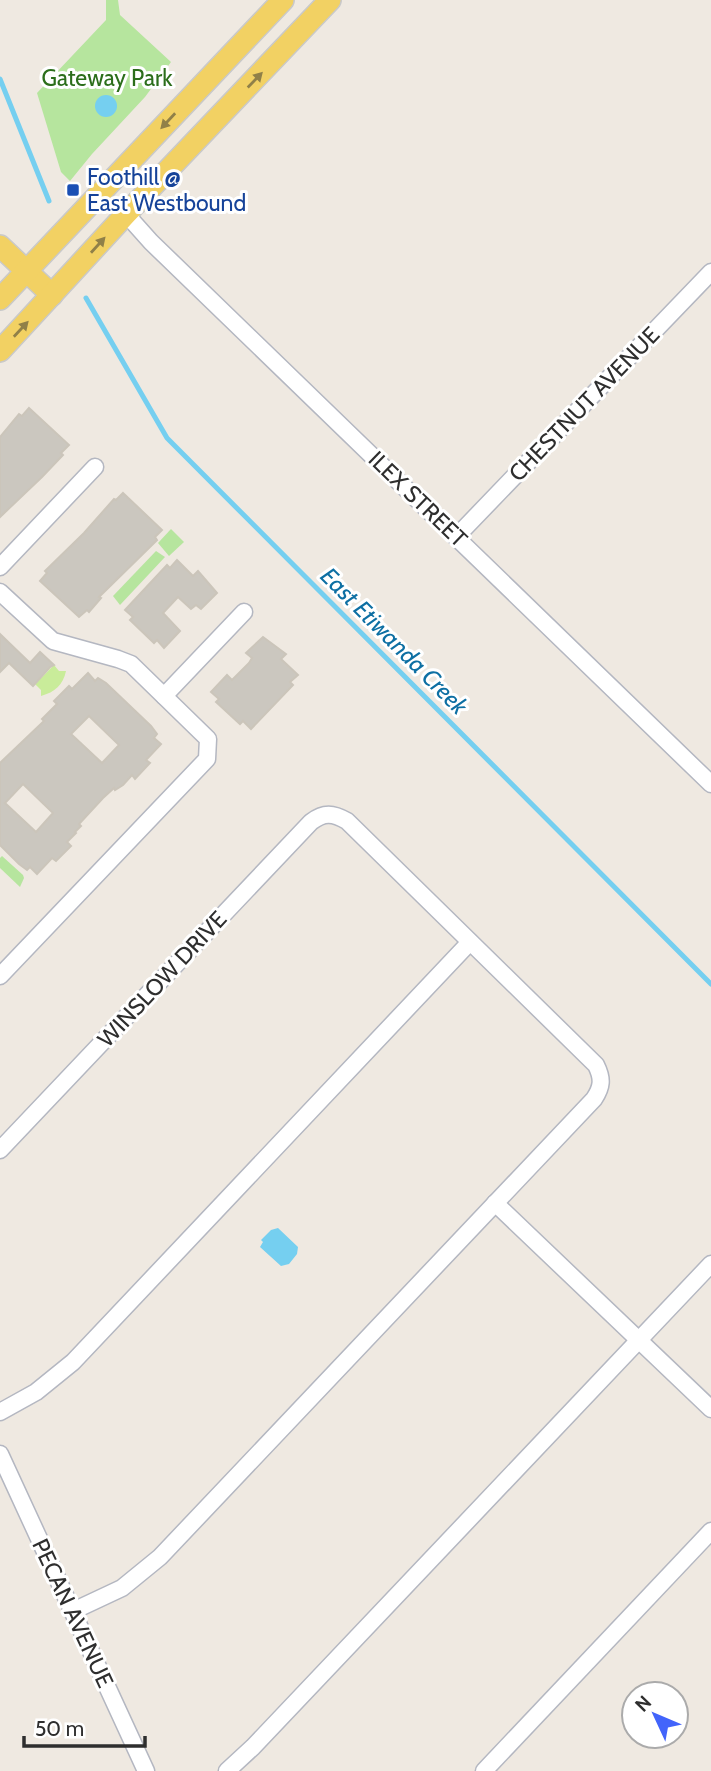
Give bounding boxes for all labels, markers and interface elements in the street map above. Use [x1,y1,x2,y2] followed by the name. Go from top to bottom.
[41,64,173,92] park label: Gateway Park
[246,72,262,89] one-way arrow
[161,112,177,129] one-way arrow
[87,163,246,217] place label: Foothill @ East Westbound
[65,182,81,198] marker: Foothill @ East Westbound
[90,236,106,254] one-way arrow
[12,321,28,338] one-way arrow
[503,321,665,487] street label: CHESTNUT AVENUE
[363,445,473,553] street label: ILEX STREET
[315,561,474,721] water label: East Etiwanda Creek
[92,905,232,1053] street label: WINSLOW DRIVE
[26,1534,120,1692] street label: PECAN AVENUE
[620,1680,690,1750] north arrow
[630,1691,656,1716] text: N
[24,1704,145,1748] scale bar
[35,1716,84,1741] text: 50 m

